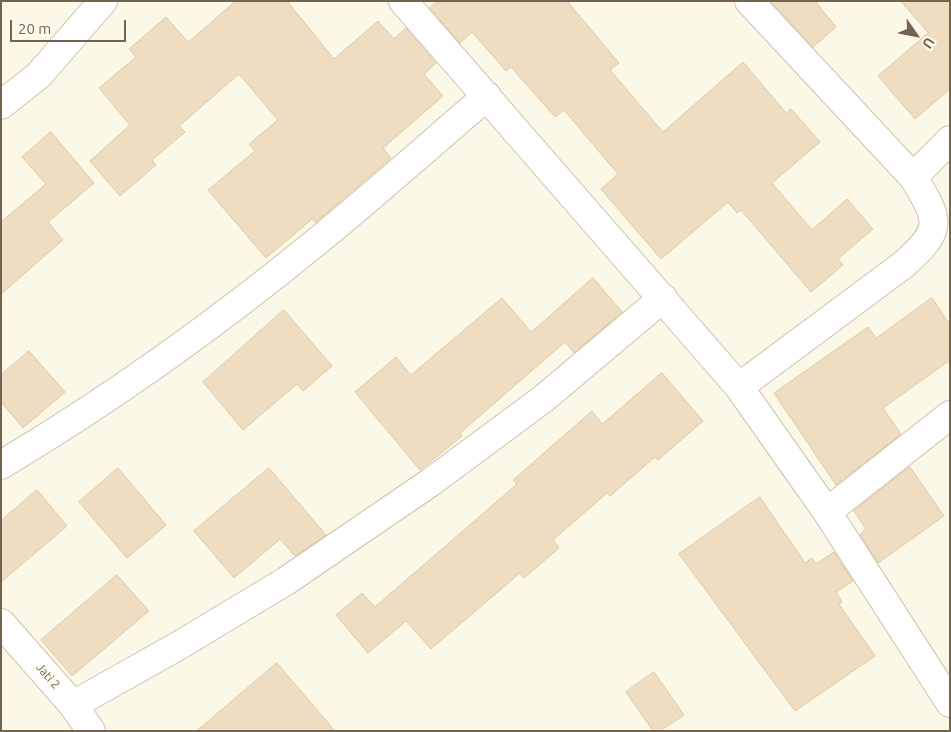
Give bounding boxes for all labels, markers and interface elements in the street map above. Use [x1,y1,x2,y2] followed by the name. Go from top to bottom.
[12,10,129,42] scale bar
[891,10,941,60] north arrow
[18,20,51,37] text: 20 m
[919,35,938,52] text: U
[33,660,63,692] street label: Jati 2

